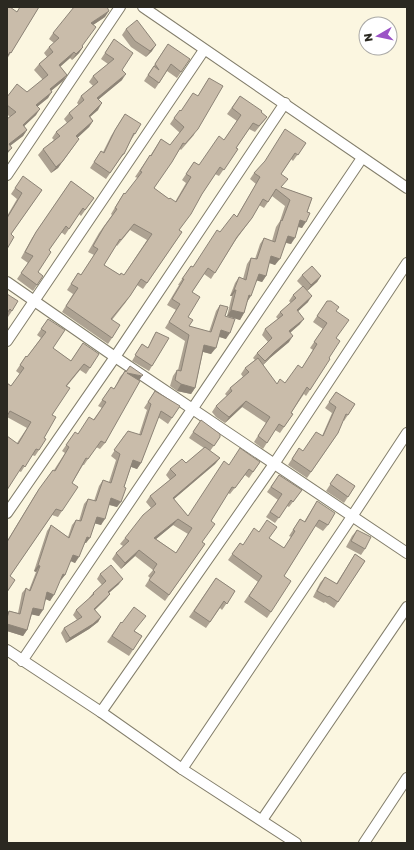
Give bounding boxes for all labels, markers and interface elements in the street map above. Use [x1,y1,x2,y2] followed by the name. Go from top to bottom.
[358,16,398,56] north arrow
[361,32,375,43] text: N

